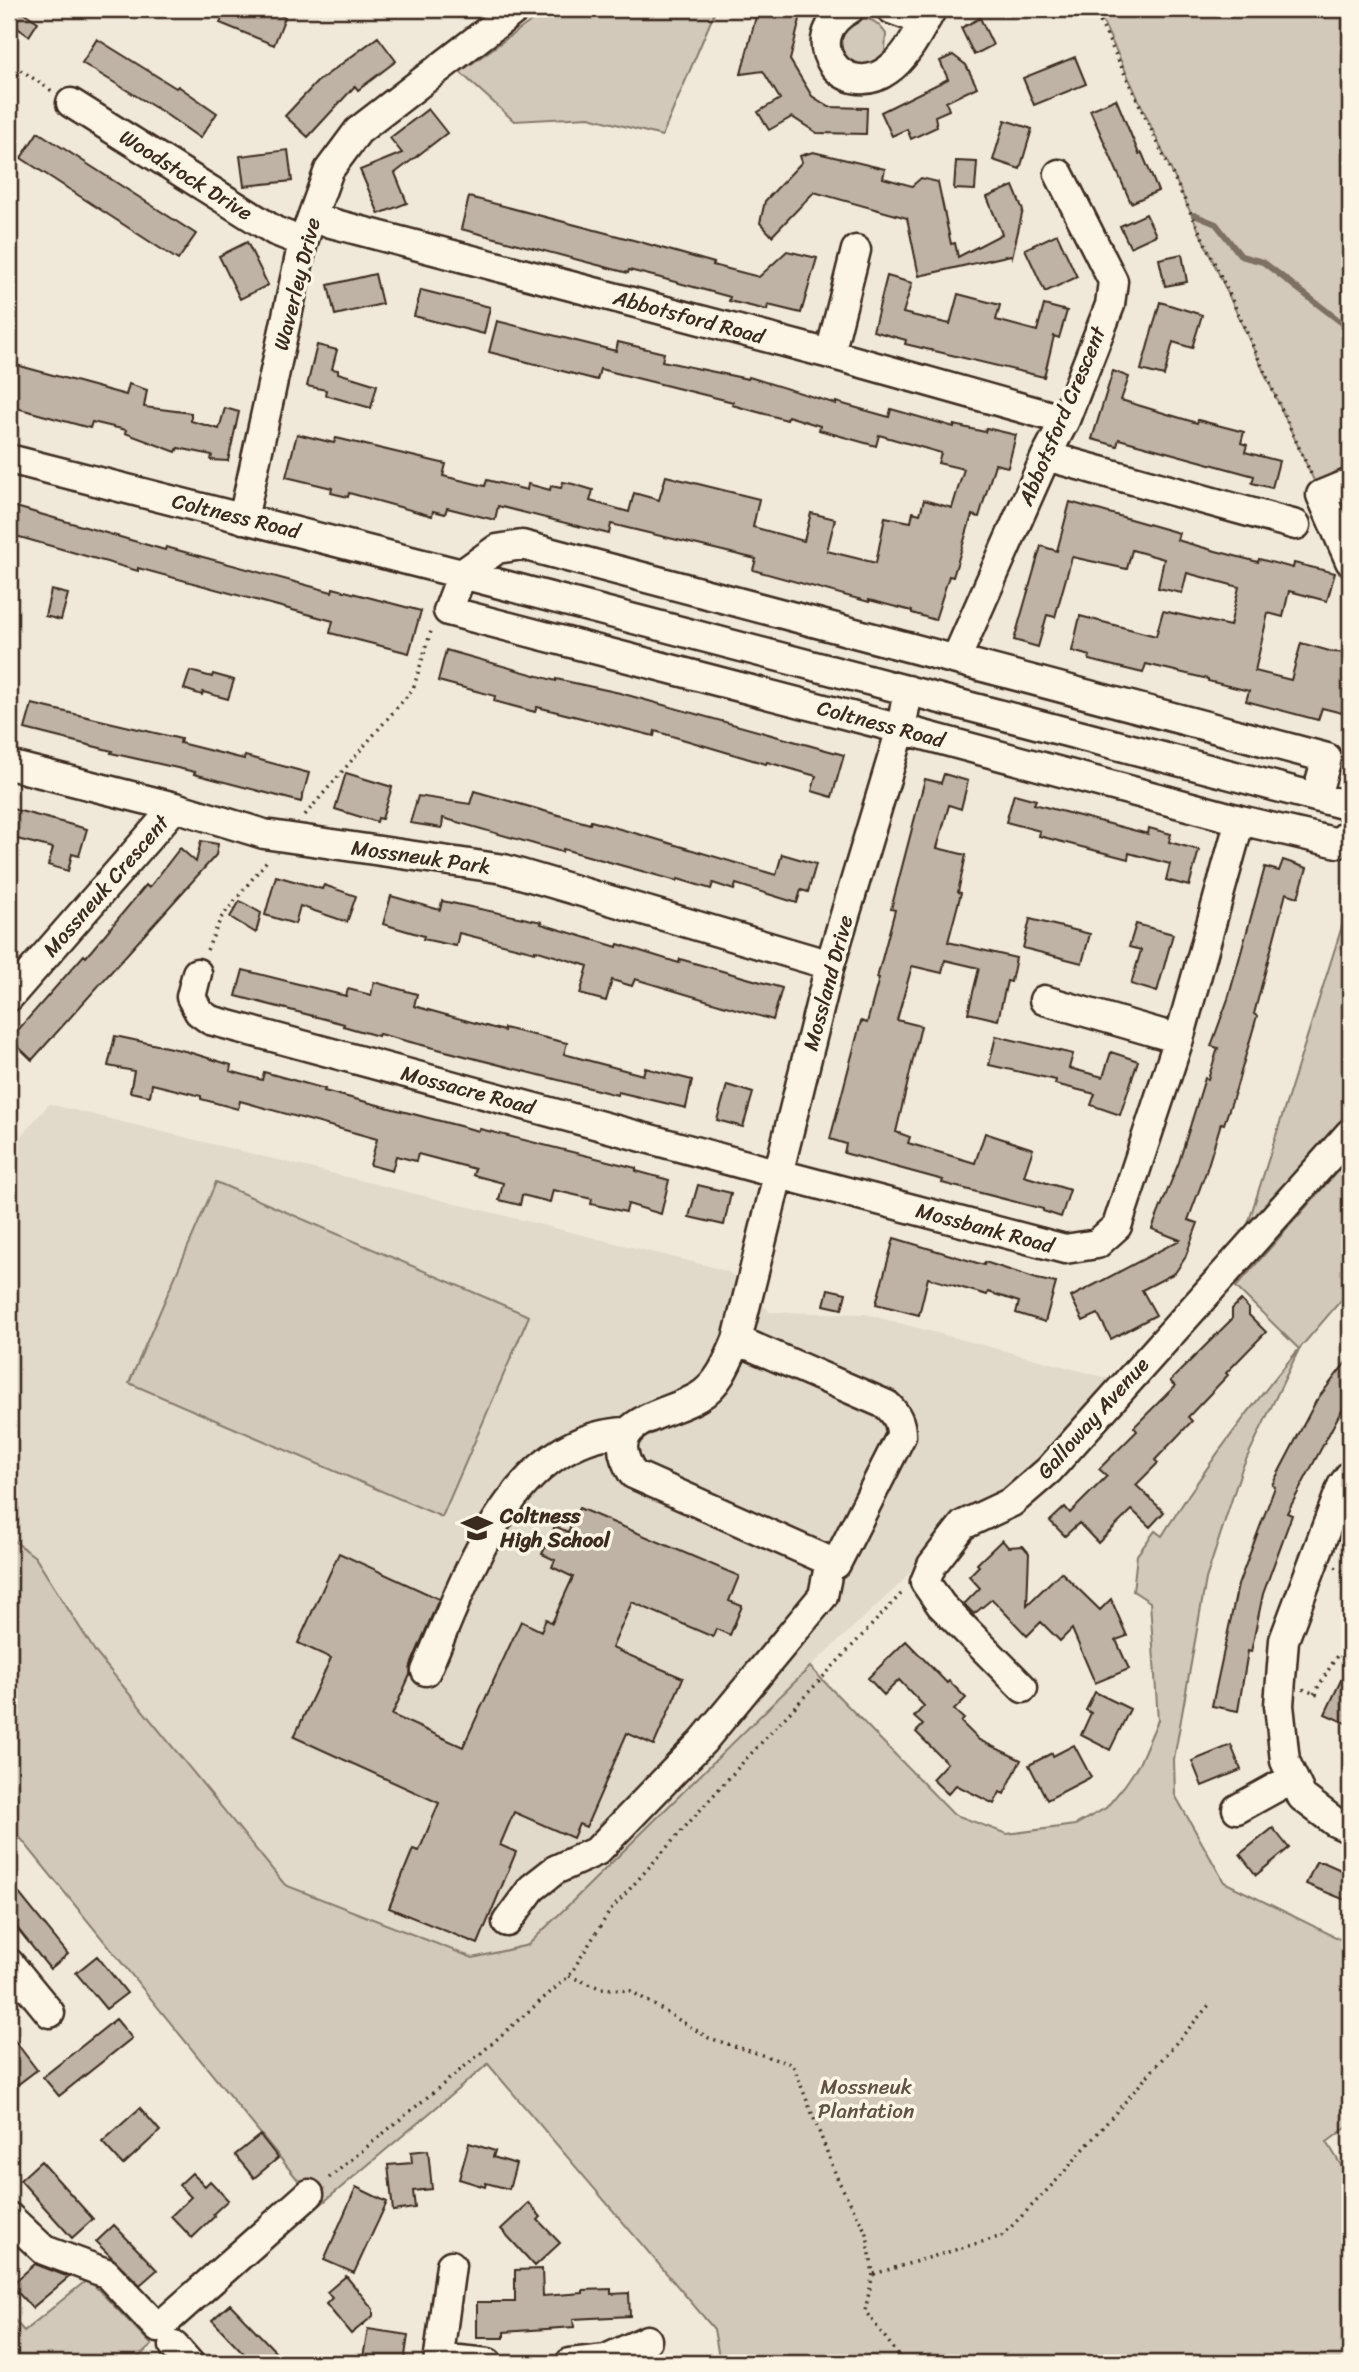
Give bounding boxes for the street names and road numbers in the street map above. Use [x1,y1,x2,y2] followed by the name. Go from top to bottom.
[112,119,261,231] street label: Woodstock Drive
[262,213,332,355] street label: Waverley Drive
[608,278,771,356] street label: Abbotsford Road
[1007,319,1118,513] street label: Abbotsford Crescent
[168,482,306,551] street label: Coltness Road
[813,689,951,760] street label: Coltness Road
[33,805,180,966] street label: Mossneuk Crescent
[349,828,493,886] street label: Mossneuk Park
[792,911,864,1055] street label: Mossland Drive
[397,1054,541,1127] street label: Mossacre Road
[912,1191,1060,1265] street label: Mossbank Road
[1027,1348,1159,1488] street label: Galloway Avenue

